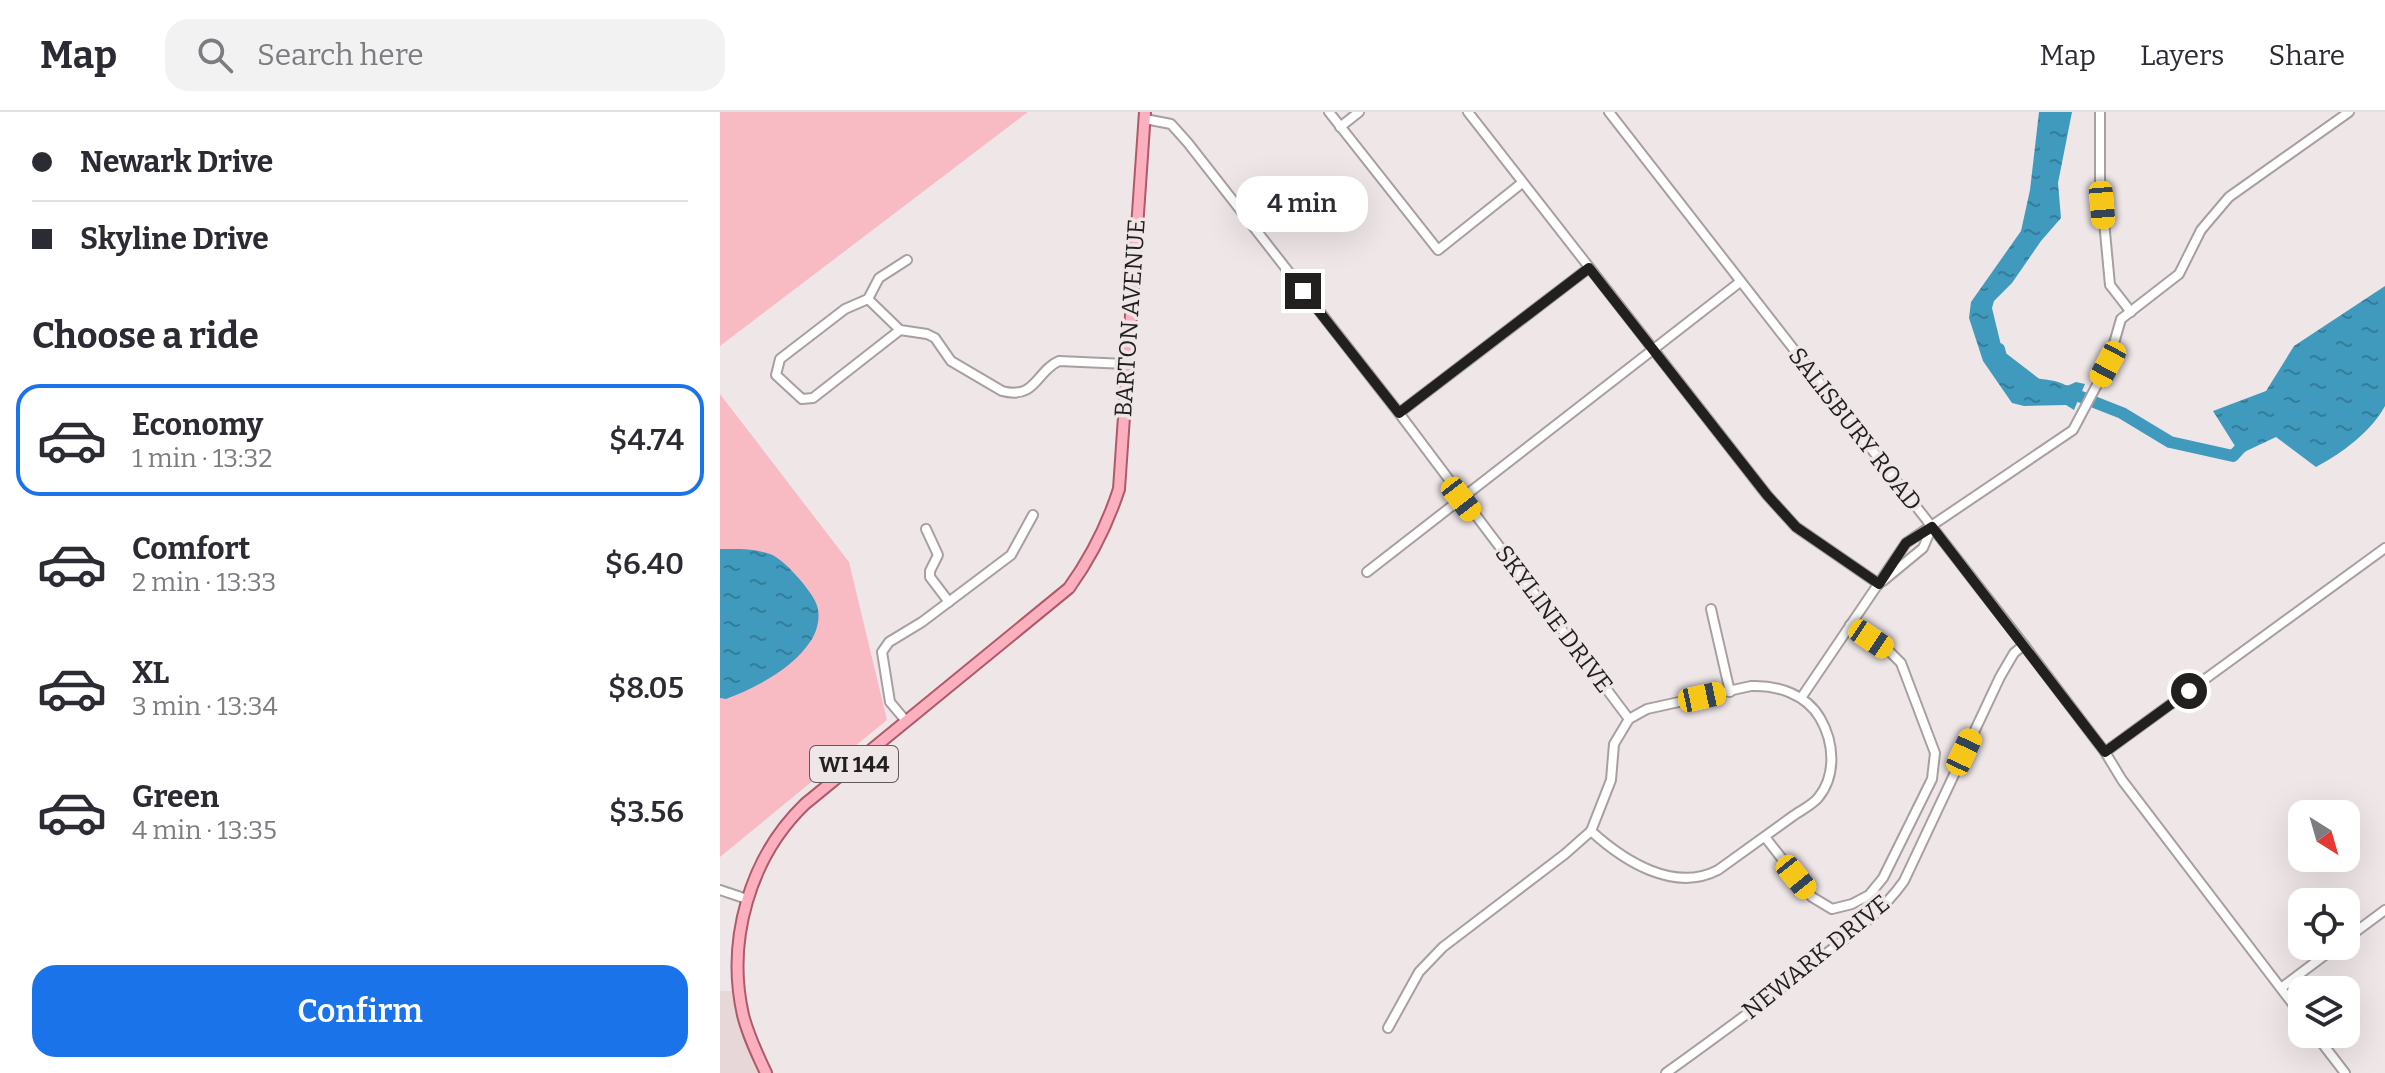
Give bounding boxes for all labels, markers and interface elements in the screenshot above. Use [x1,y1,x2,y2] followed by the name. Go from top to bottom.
[165,19,725,91] search box
[40,32,117,78] text: Map
[193,33,237,77] icon: search
[257,37,424,73] text: Search here
[2039,39,2096,72] text: Map
[2140,39,2224,72] text: Layers
[2268,39,2345,72] text: Share
[80,144,273,180] text: Newark Drive
[1237,175,1369,231] callout: 4 min
[2088,180,2116,230] car
[1267,188,1337,219] text: 4 min
[1109,218,1151,418] street label: BARTON AVENUE
[80,221,269,257] text: Skyline Drive
[1285,273,1321,309] route end
[32,314,259,358] text: Choose a ride
[2086,337,2130,391] car
[1783,342,1927,516] street label: SALISBURY ROAD
[36,404,108,476] icon: car
[132,407,263,443] text: Economy
[609,422,684,458] text: $4.74
[132,443,272,474] text: 1 min · 13:32
[1437,473,1485,525] car
[36,528,108,600] icon: car
[132,531,250,567] text: Comfort
[1489,540,1619,698] street label: SKYLINE DRIVE
[605,546,684,582] text: $6.40
[132,567,276,598] text: 2 min · 13:33
[1844,616,1898,662] car
[36,652,108,724] icon: car
[132,655,169,691] text: XL
[608,670,684,706] text: $8.05
[2171,673,2207,709] route start
[1676,680,1728,714] car
[132,691,278,722] text: 3 min · 13:34
[1943,725,1985,779] car
[810,746,898,782] road number: WI 144
[36,776,108,848] icon: car
[132,779,219,815] text: Green
[609,794,684,830] text: $3.56
[2288,800,2360,872] north arrow
[2288,800,2360,1048] map controls
[132,815,277,846] text: 4 min · 13:35
[1772,851,1820,903] car
[2288,888,2360,960] button: locate
[1737,889,1895,1025] street label: NEWARK DRIVE
[32,965,688,1057] button: Confirm
[2288,976,2360,1048] button: layers

